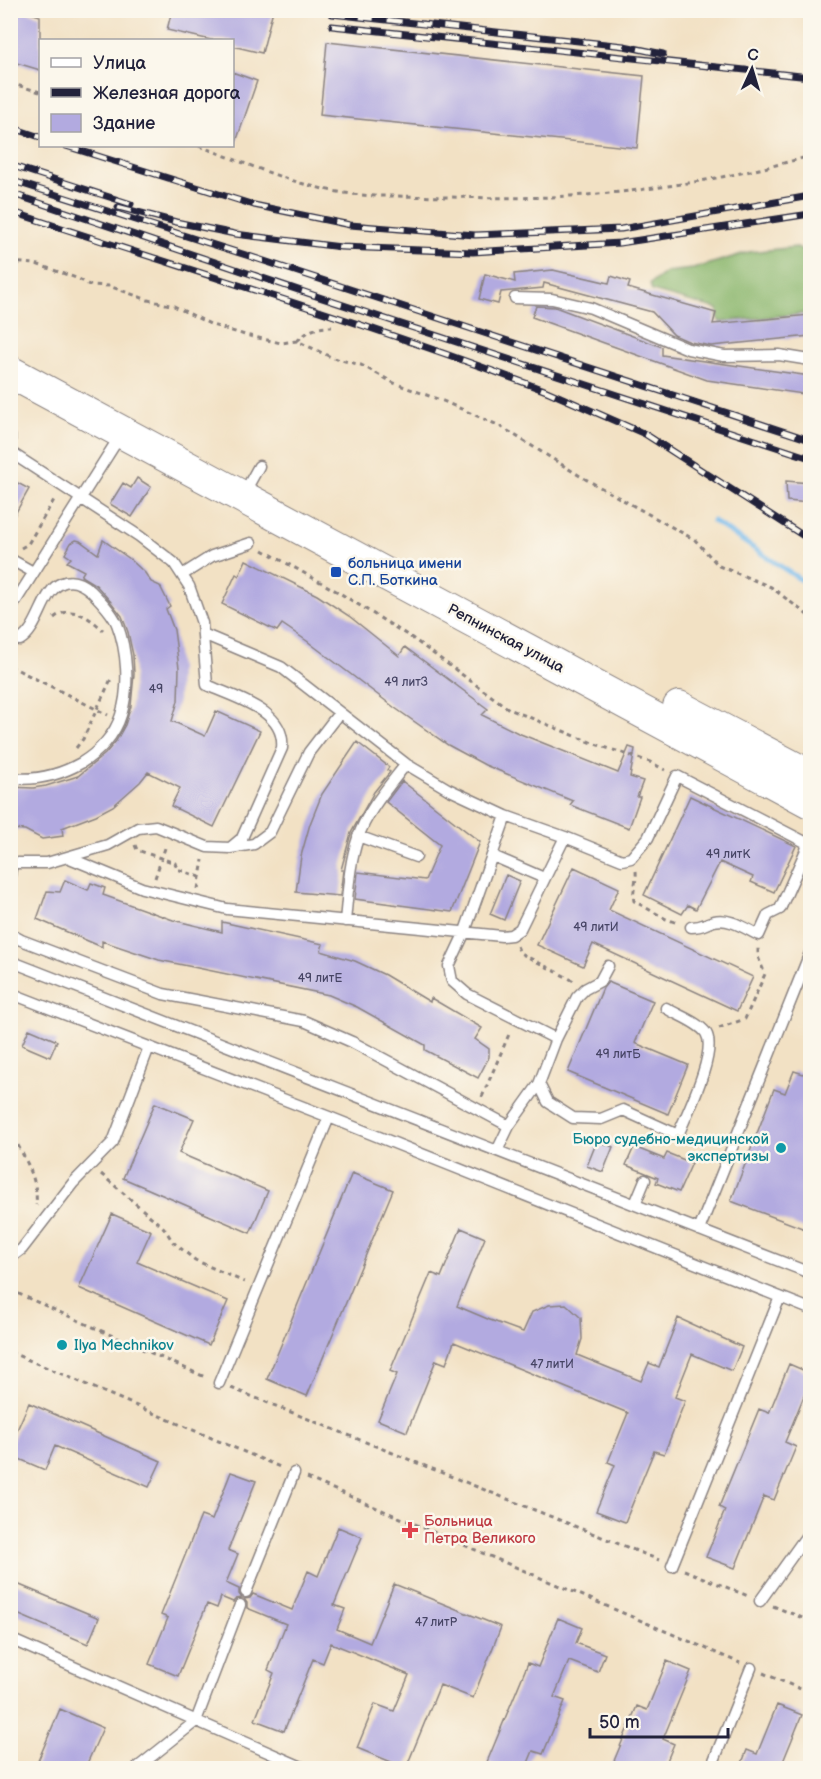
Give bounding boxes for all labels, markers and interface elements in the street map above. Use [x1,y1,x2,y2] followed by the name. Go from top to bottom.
[39,39,234,147] legend
[722,39,782,99] north arrow
[747,46,759,65] text: С
[93,53,147,74] text: Улица
[93,83,241,104] text: Железная дорога
[93,113,155,134] text: Здание
[348,554,462,590] place label: больница имени С.П. Боткина
[329,565,343,579] marker: больница имени С.П. Боткина
[444,600,568,677] street label: Репнинская улица
[384,675,428,690] house number: 49 литЗ
[149,682,163,697] house number: 49
[706,847,750,862] house number: 49 литК
[573,920,619,935] house number: 49 литИ
[298,971,342,986] house number: 49 литЕ
[596,1047,641,1062] house number: 49 литБ
[572,1130,769,1166] place label: Бюро судебно-медицинской экспертизы
[774,1141,788,1155] marker: Бюро судебно-медицинской экспертизы
[74,1336,175,1355] place label: Ilya Mechnikov
[55,1338,69,1352] marker: Ilya Mechnikov
[530,1357,574,1372] house number: 47 литИ
[424,1512,536,1548] place label: Больница Петра Великого
[401,1521,419,1539] marker: Больница Петра Великого
[415,1615,458,1630] house number: 47 литР
[590,1701,728,1739] scale bar
[599,1712,640,1733] text: 50 m

